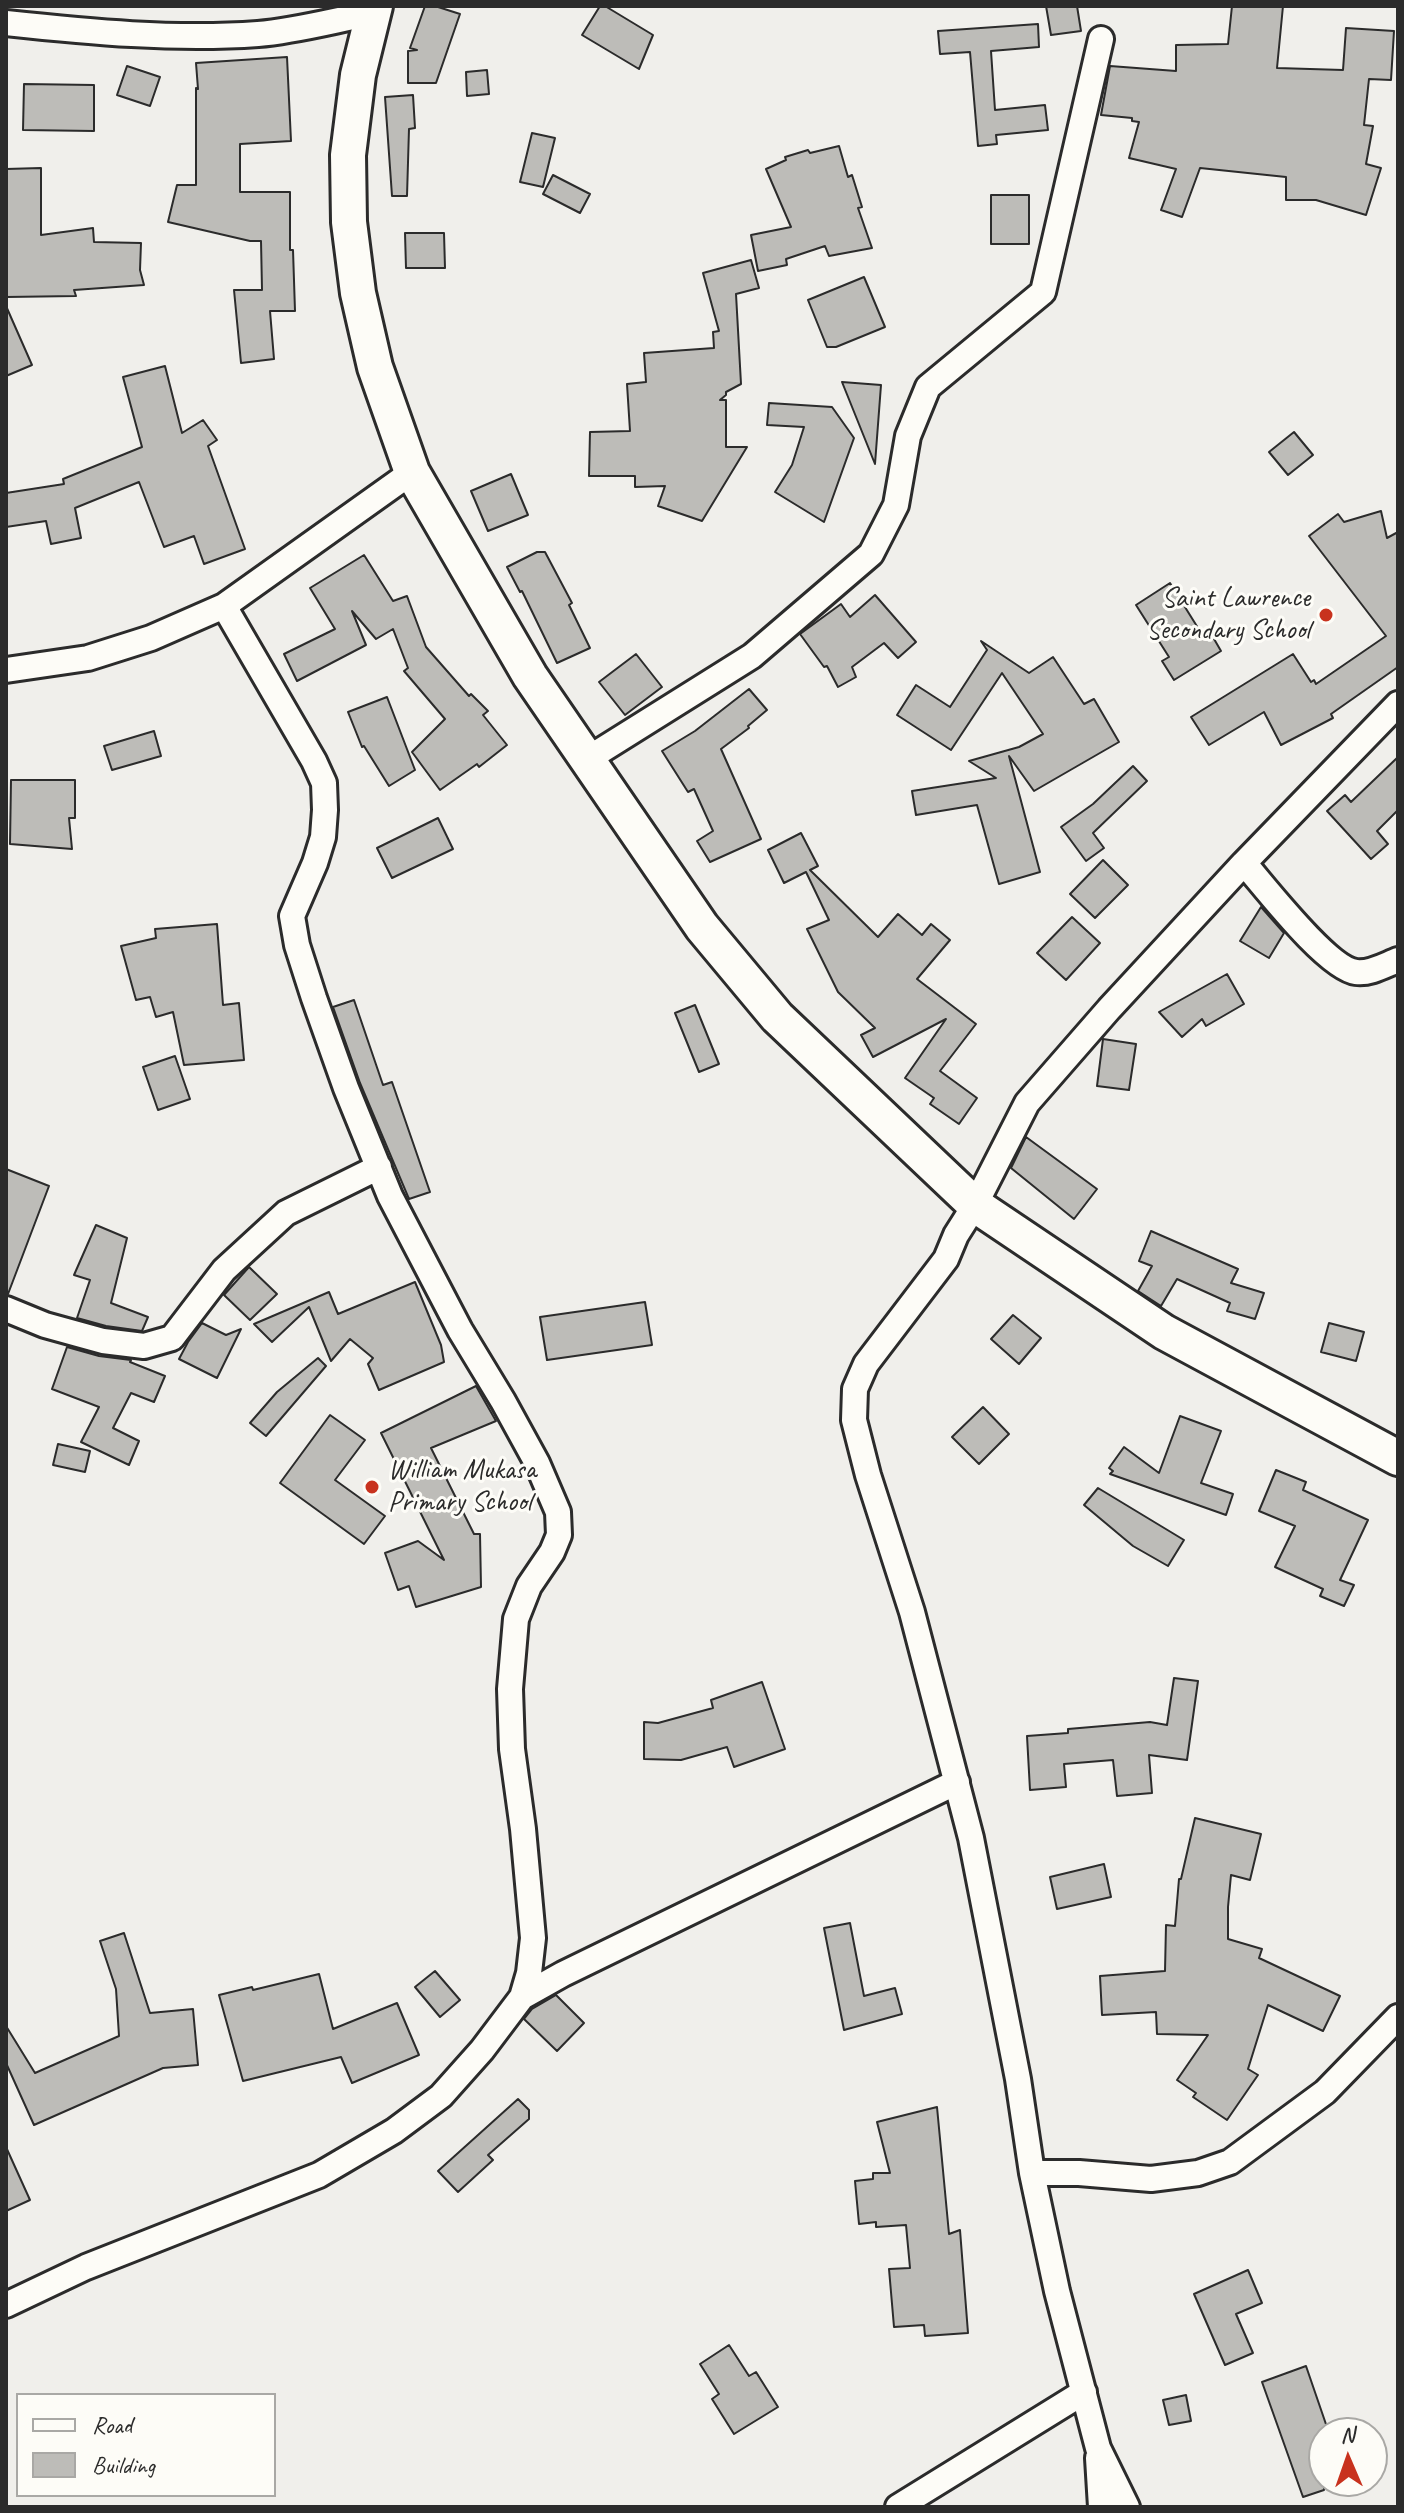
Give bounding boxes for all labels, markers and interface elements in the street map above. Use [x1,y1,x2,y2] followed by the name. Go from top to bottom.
[1146,582,1310,648] place label: Saint Lawrence Secondary School
[1317,606,1335,624] marker: Saint Lawrence Secondary School
[388,1454,536,1520] place label: William Mukasa Primary School
[363,1478,381,1496] marker: William Mukasa Primary School
[16,2393,276,2497] legend
[92,2410,132,2440] text: Road
[1308,2417,1388,2497] north arrow
[1340,2421,1355,2449] text: N
[92,2450,155,2480] text: Building

